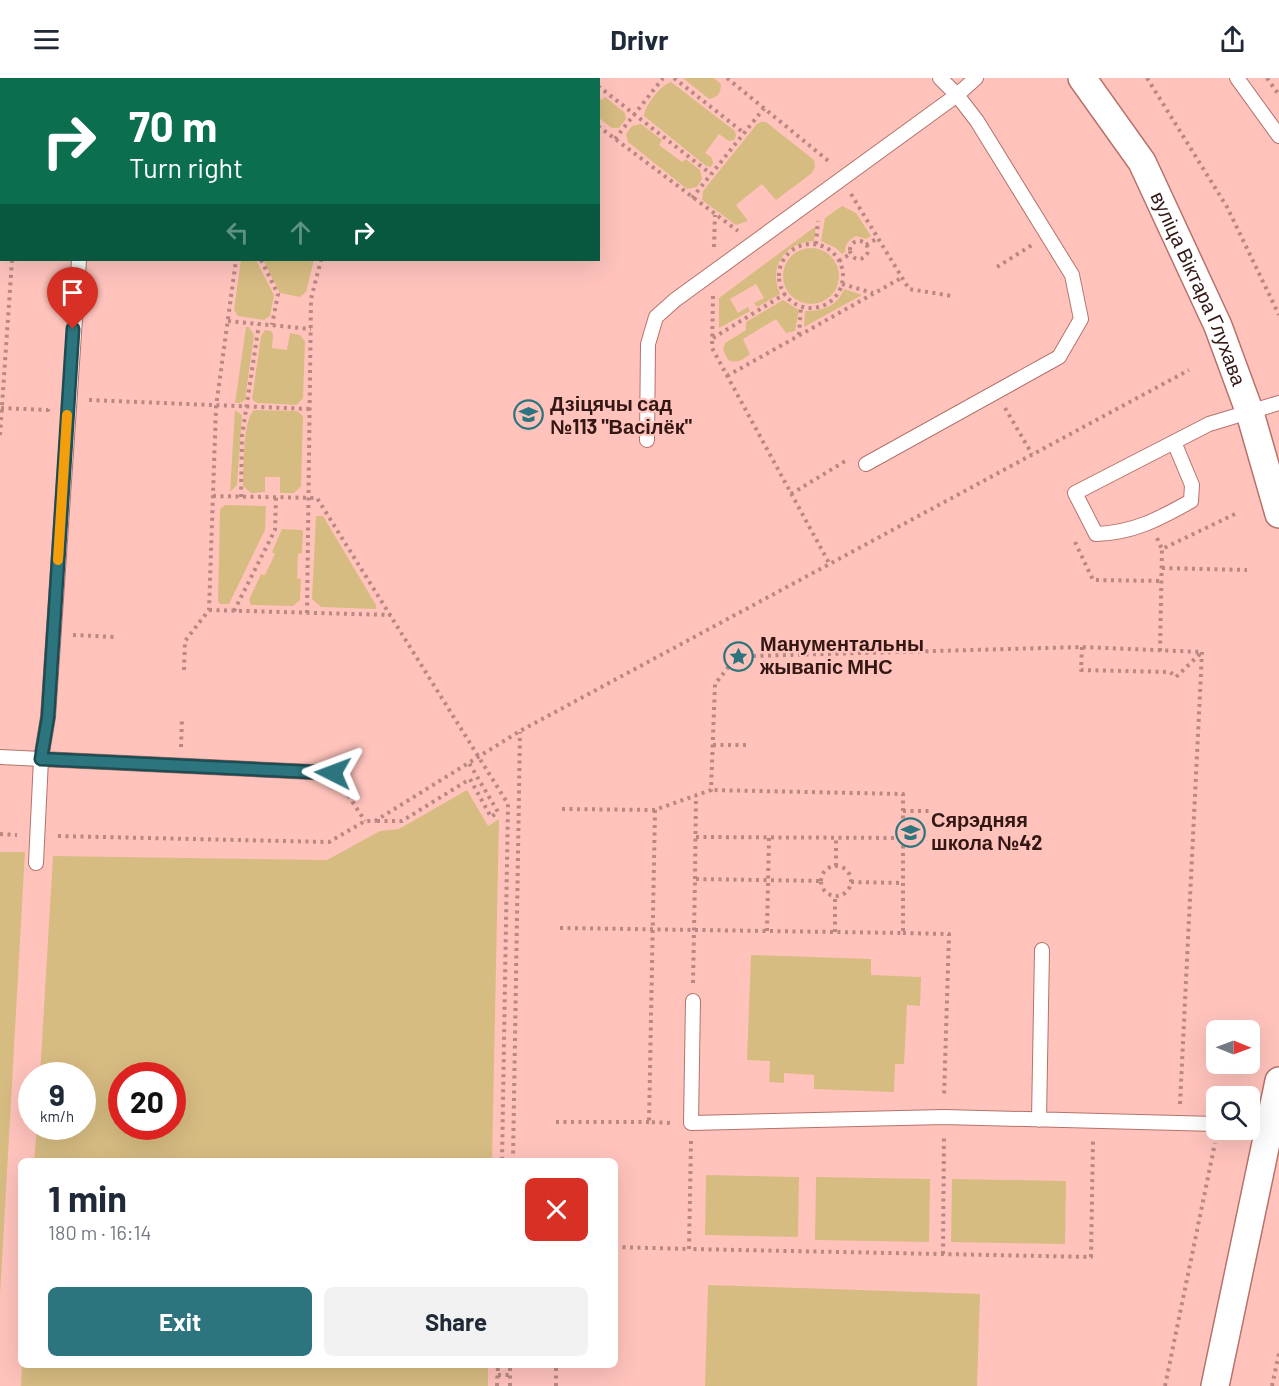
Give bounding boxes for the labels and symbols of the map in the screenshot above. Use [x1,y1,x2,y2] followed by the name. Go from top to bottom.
[1146,187,1252,389] street label: вуліца Віктара Глухава
[47,267,98,329] pin
[550,391,692,438] place label: Дзіцячы сад №113 "Васілёк"
[513,399,545,431] school or university icon: Дзіцячы сад №113 "Васілёк"
[759,631,924,678] place label: Манументальны жывапіс МНС
[723,640,755,672] place icon: Манументальны жывапіс МНС
[301,741,365,805] position arrow
[931,807,1043,854] place label: Сярэдняя школа №42
[894,816,926,848] school or university icon: Сярэдняя школа №42
[1206,1020,1260,1074] north arrow
[108,1062,186,1140] speed limit sign: 20

